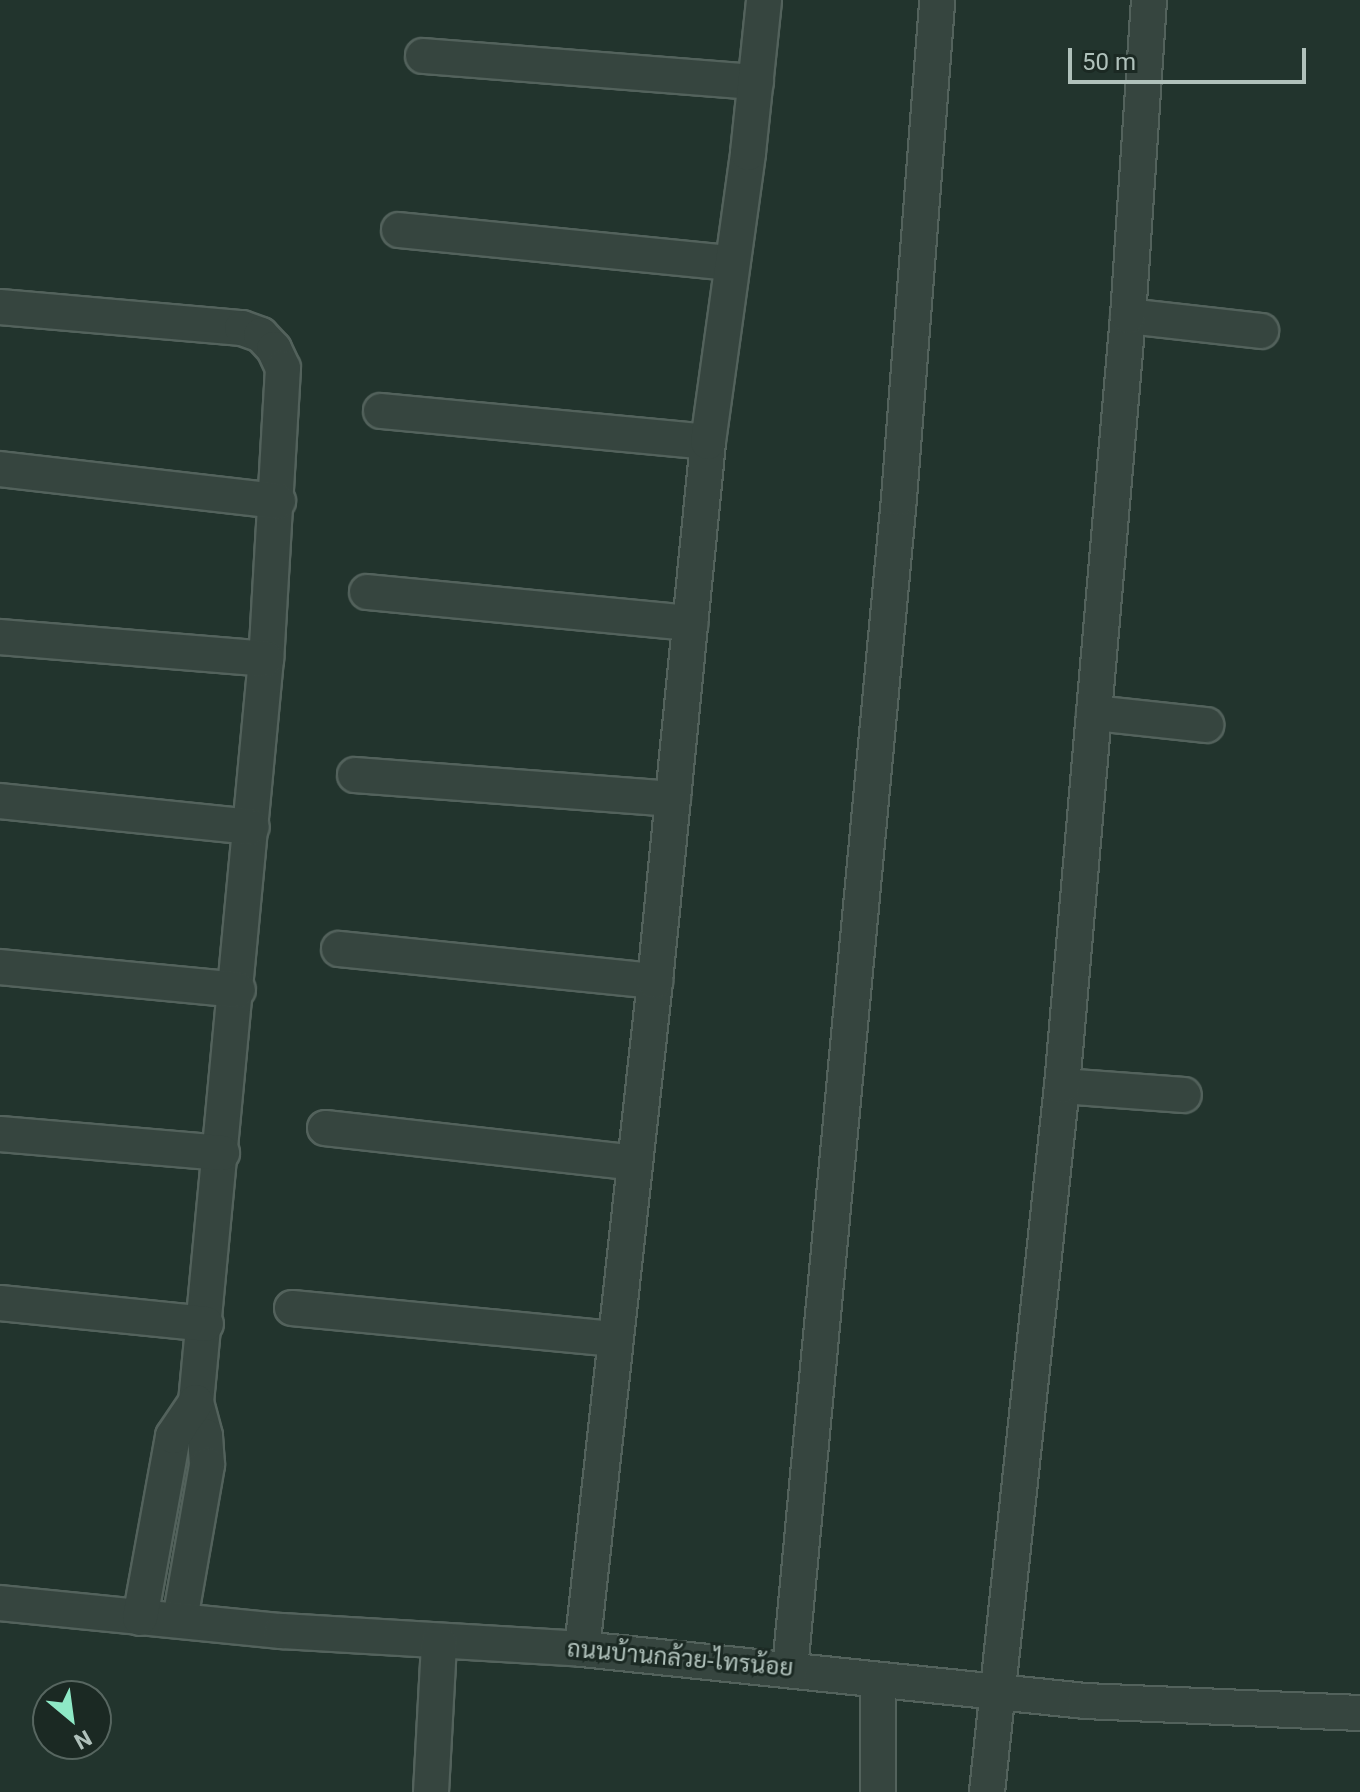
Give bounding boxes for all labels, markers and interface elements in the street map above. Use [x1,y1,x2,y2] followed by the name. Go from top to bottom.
[1072,32,1310,82] scale bar
[1082,48,1136,76] text: 50 m
[566,1635,794,1683] street label: ถนนบ้านกล้วย-ไทรน้อย
[32,1680,112,1760] north arrow
[70,1725,96,1754] text: N

